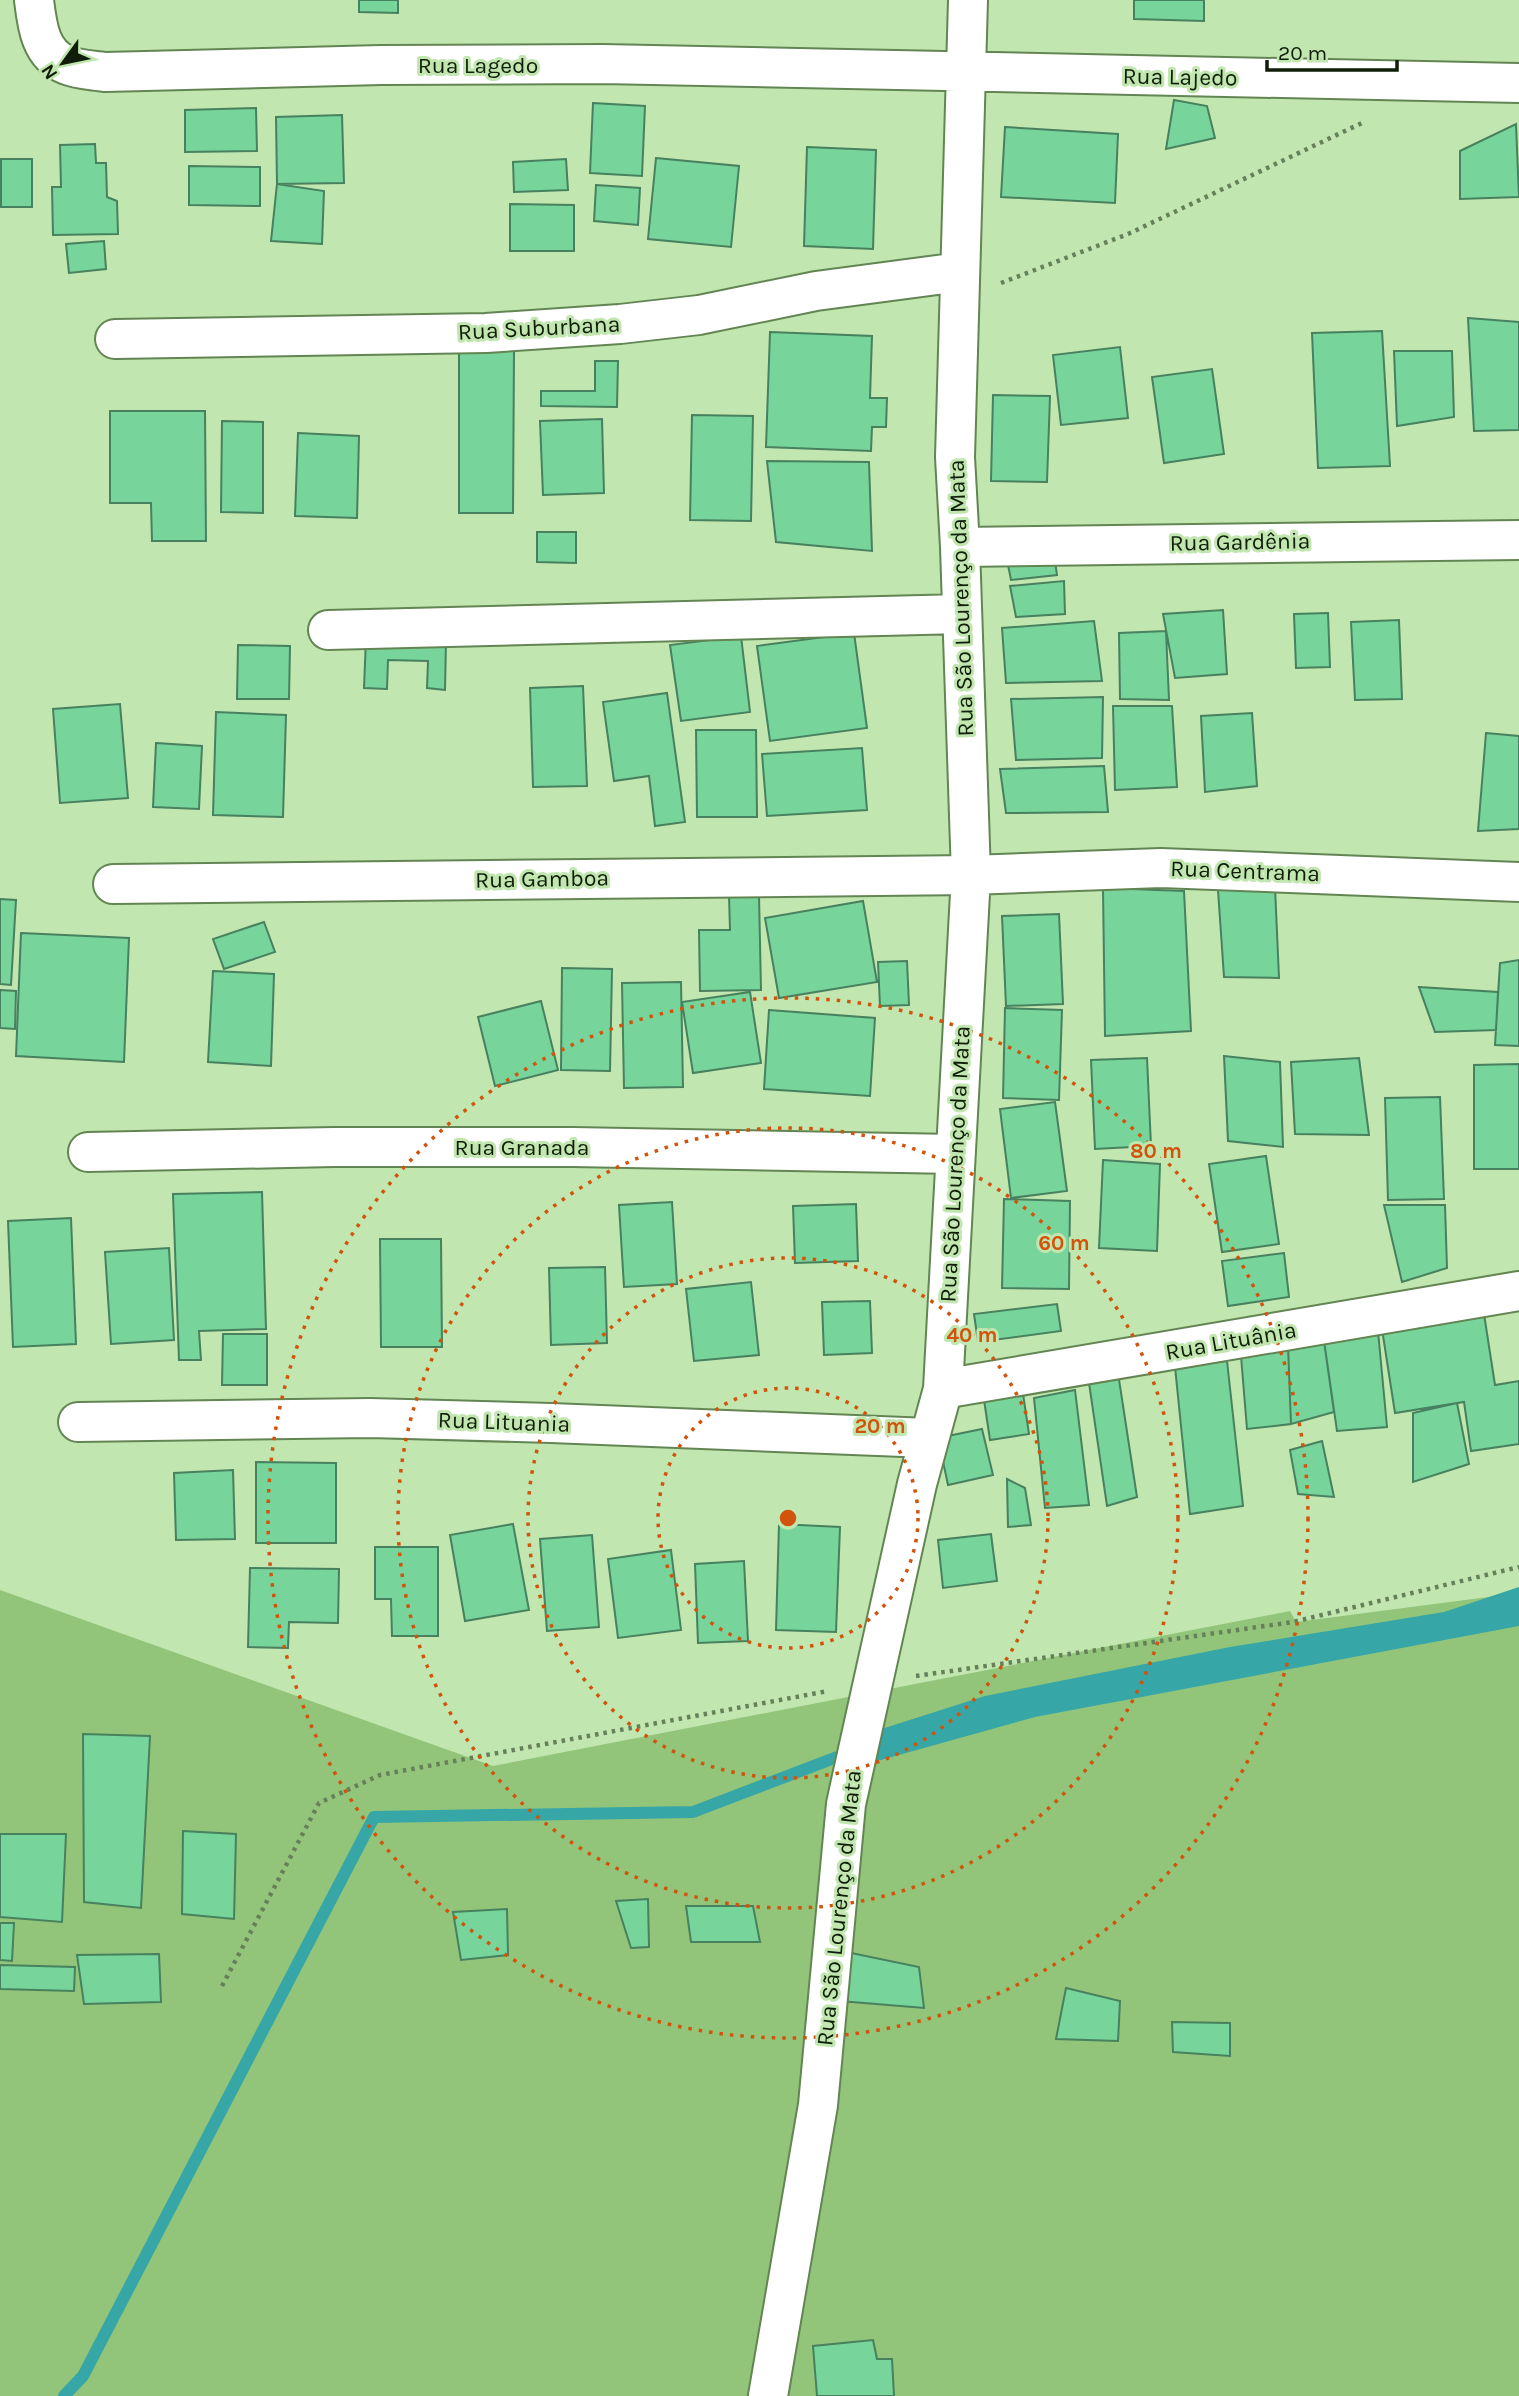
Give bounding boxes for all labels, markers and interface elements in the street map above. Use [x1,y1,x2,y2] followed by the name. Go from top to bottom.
[28,28,98,98] north arrow
[1267,28,1396,72] scale bar
[1278,41,1327,65] text: 20 m
[418,52,538,79] street label: Rua Lagedo
[37,60,63,83] text: N
[1122,63,1238,91] street label: Rua Lajedo
[457,310,621,346] street label: Rua Suburbana
[943,459,979,737] street label: Rua São Lourenço da Mata
[1169,527,1311,557] street label: Rua Gardênia
[1170,855,1320,887] street label: Rua Centrama
[475,864,609,894] street label: Rua Gamboa
[934,1025,976,1303] street label: Rua São Lourenço da Mata
[455,1134,589,1161] street label: Rua Granada
[1130,1139,1182,1163] text: 80 m
[1038,1231,1090,1255] text: 60 m
[1163,1316,1299,1366] street label: Rua Lituânia
[946,1323,998,1347] text: 40 m
[437,1406,571,1438] street label: Rua Lituania
[854,1414,906,1438] text: 20 m
[776,1506,800,1530] centre of rings
[811,1769,867,2047] street label: Rua São Lourenço da Mata

